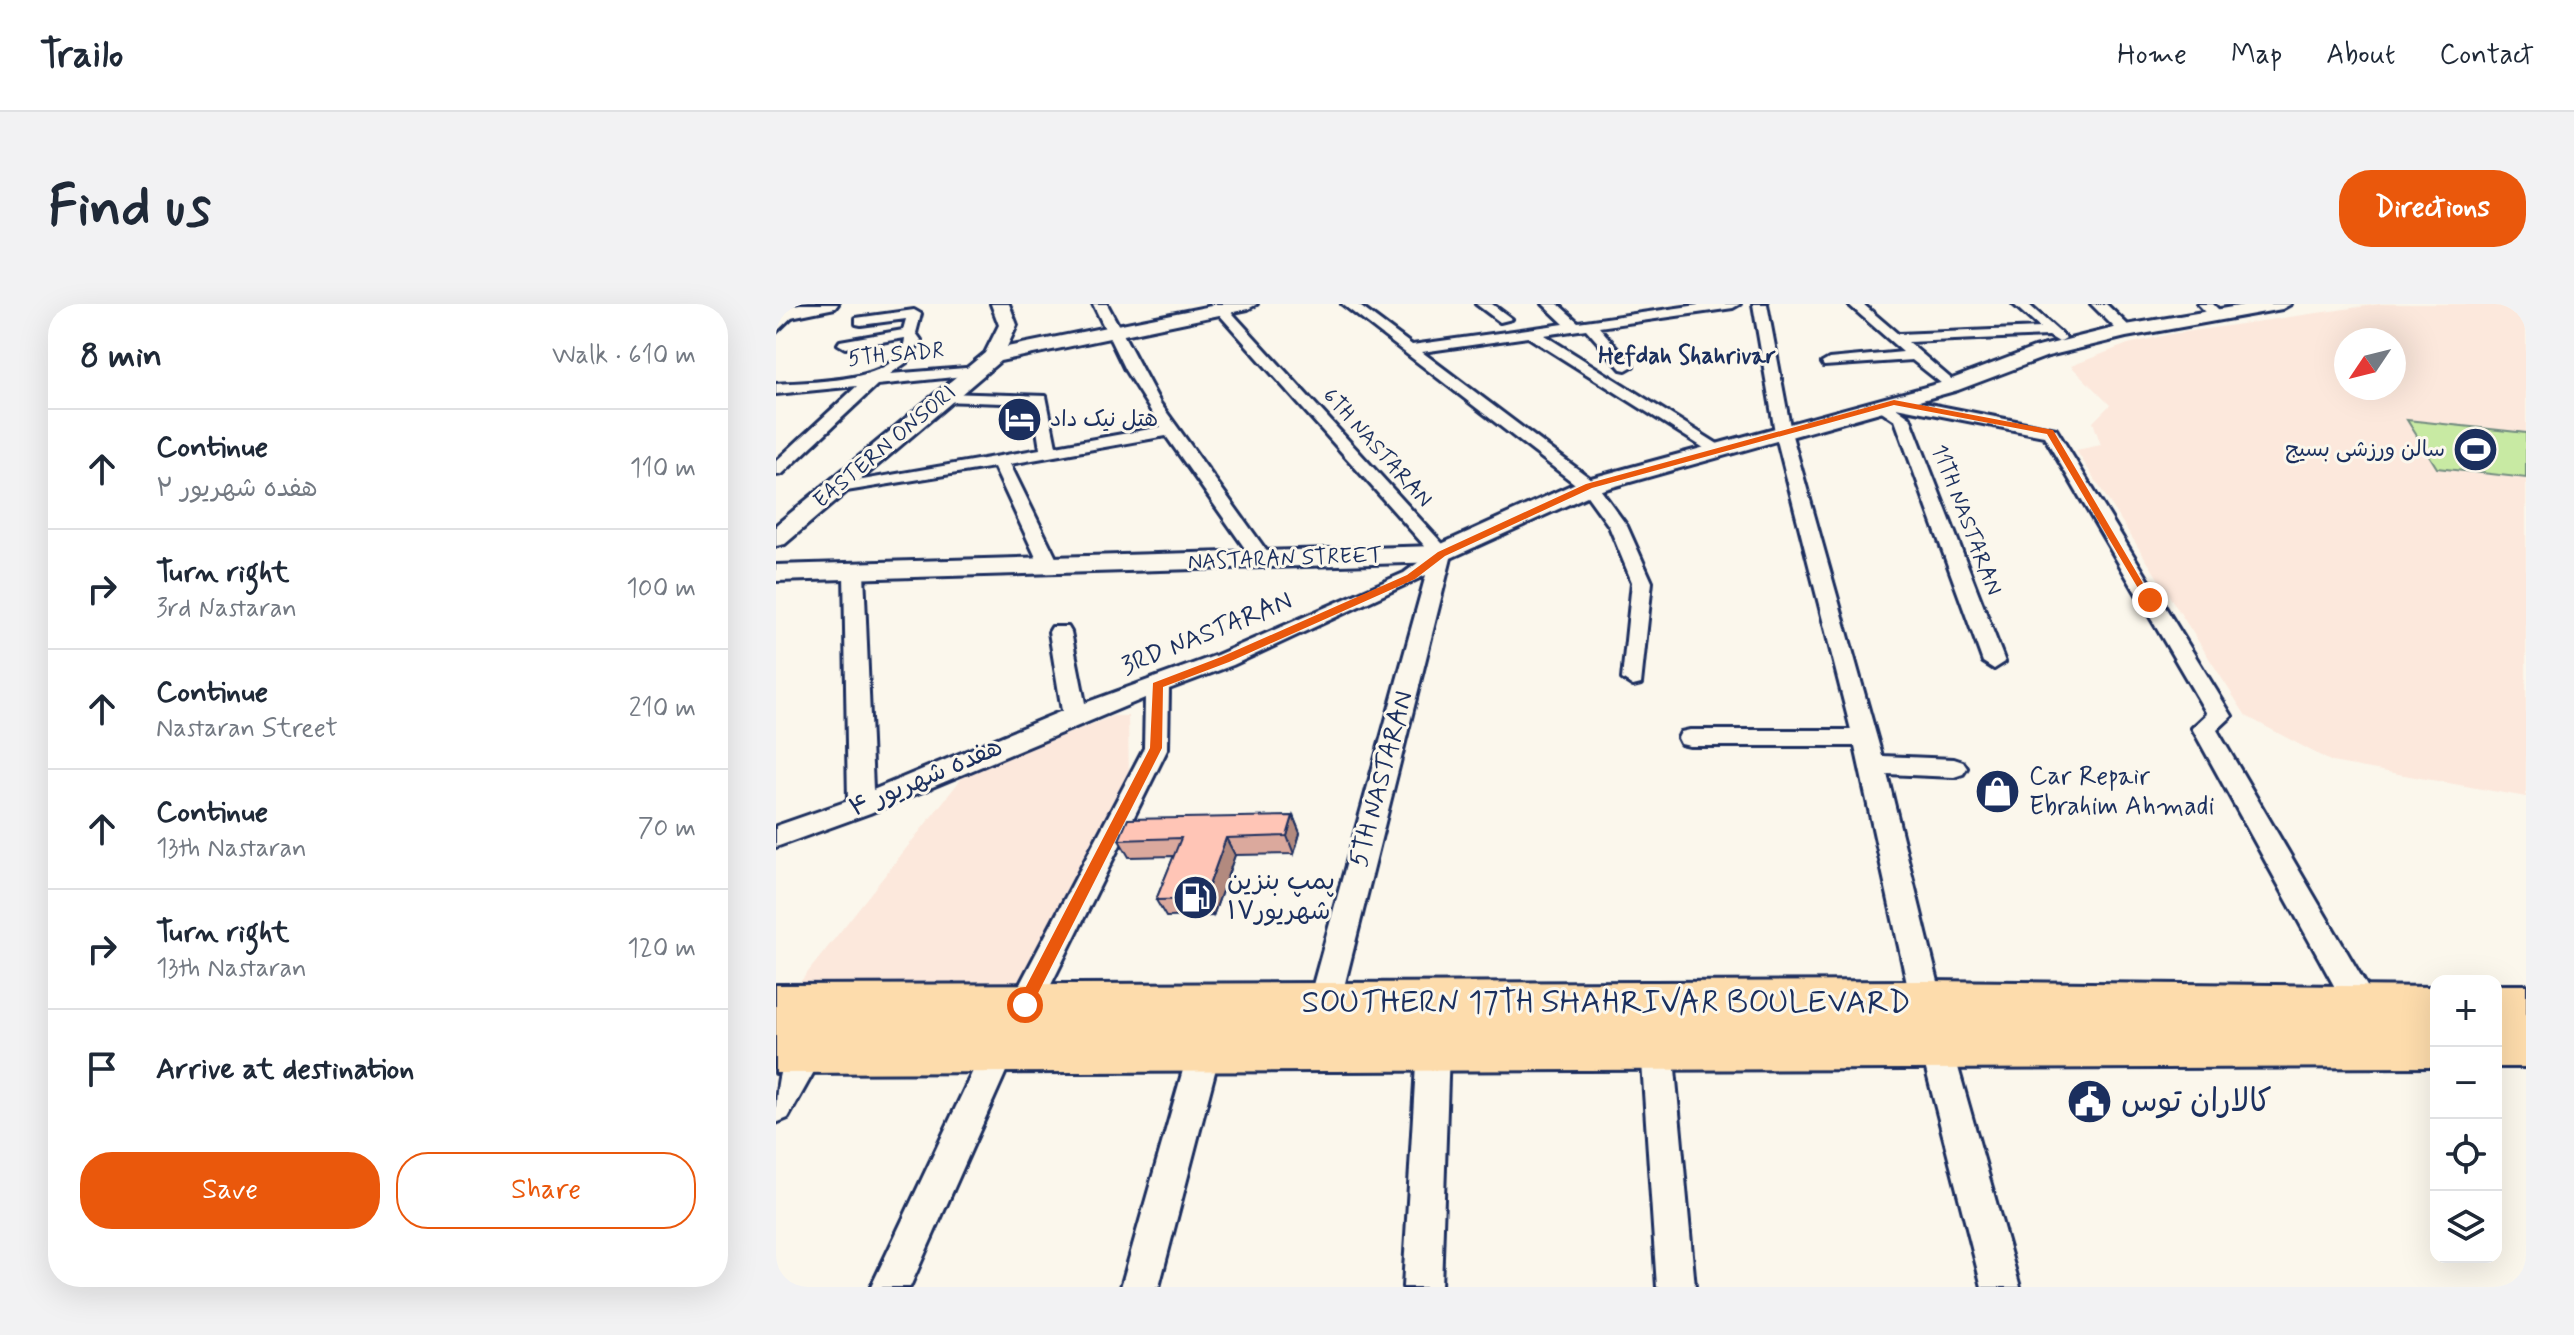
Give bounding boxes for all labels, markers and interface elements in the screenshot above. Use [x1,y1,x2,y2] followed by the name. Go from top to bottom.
[40,31,123,80] text: Trailo
[2117,37,2187,74] text: Home
[2231,37,2282,74] text: Map
[2326,37,2395,74] text: About
[2439,37,2534,74] text: Contact
[2339,170,2526,247] button: Directions
[48,172,211,245] text: Find us
[2334,328,2406,400] north arrow
[80,334,162,379] text: 8 min
[847,337,945,373] street label: 5TH SADR
[552,339,696,373] text: Walk · 610 m
[1598,341,1776,372] district label: Hefdah Shahrivar
[808,379,962,515] street label: EASTERN ONSORI
[1316,382,1438,514] street label: 6TH NASTARAN
[995,396,1043,444] hotel icon: هتل نیک داد
[1050,406,1158,434] place label: هتل نیک داد
[2452,426,2500,474] sports icon: سالن ورزشی بسیج
[156,428,268,467] text: Continue
[2285,436,2445,464] place label: سالن ورزشی بسیج
[1924,441,2008,599] street label: 11TH NASTARAN
[80,447,124,491] icon: ahead
[630,452,696,486] text: 110 m
[156,472,318,506] text: هفده شهریور ۲
[1187,542,1383,576] street label: NASTARAN STREET
[156,553,289,592] text: Turn right
[80,567,124,611] icon: right
[626,572,696,606] text: 100 m
[2132,582,2168,618] route end
[1117,584,1297,684] street label: 3RD NASTARAN
[156,592,297,626] text: 3rd Nastaran
[156,673,268,712] text: Continue
[80,687,124,731] icon: ahead
[1342,687,1422,871] street label: 5TH NASTARAN
[629,692,696,726] text: 210 m
[156,712,338,746] text: Nastaran Street
[844,730,1008,826] street label: هفده شهریور ۴
[2029,760,2214,824] place label: Car Repair Ebrahim Ahmadi
[1974,768,2022,816] shop icon: Car Repair Ebrahim Ahmadi
[156,793,268,832] text: Continue
[80,807,124,851] icon: ahead
[638,812,696,846] text: 70 m
[156,832,307,866] text: 13th Nastaran
[1227,865,1335,929] place label: پمپ بنزین ۱۷شهریور
[1172,873,1220,921] fuel station icon: پمپ بنزین ۱۷شهریور
[156,913,289,952] text: Turn right
[80,927,124,971] icon: right
[627,932,696,966] text: 120 m
[156,952,307,986] text: 13th Nastaran
[2430,975,2502,1263] map controls
[2430,975,2502,1047] button: +
[1302,982,1910,1024] street label: SOUTHERN 17TH SHAHRIVAR BOULEVARD
[1007,987,1043,1023] route start
[80,1047,124,1091] icon: arrive
[2430,1047,2502,1119] button: −
[156,1050,414,1089] text: Arrive at destination
[2066,1078,2114,1126] public building icon: كالاران توس
[2121,1081,2272,1123] place label: كالاران توس
[2430,1119,2502,1191] button: locate
[80,1152,380,1229] button: Save
[396,1152,696,1229] button: Share
[2430,1191,2502,1263] button: layers

